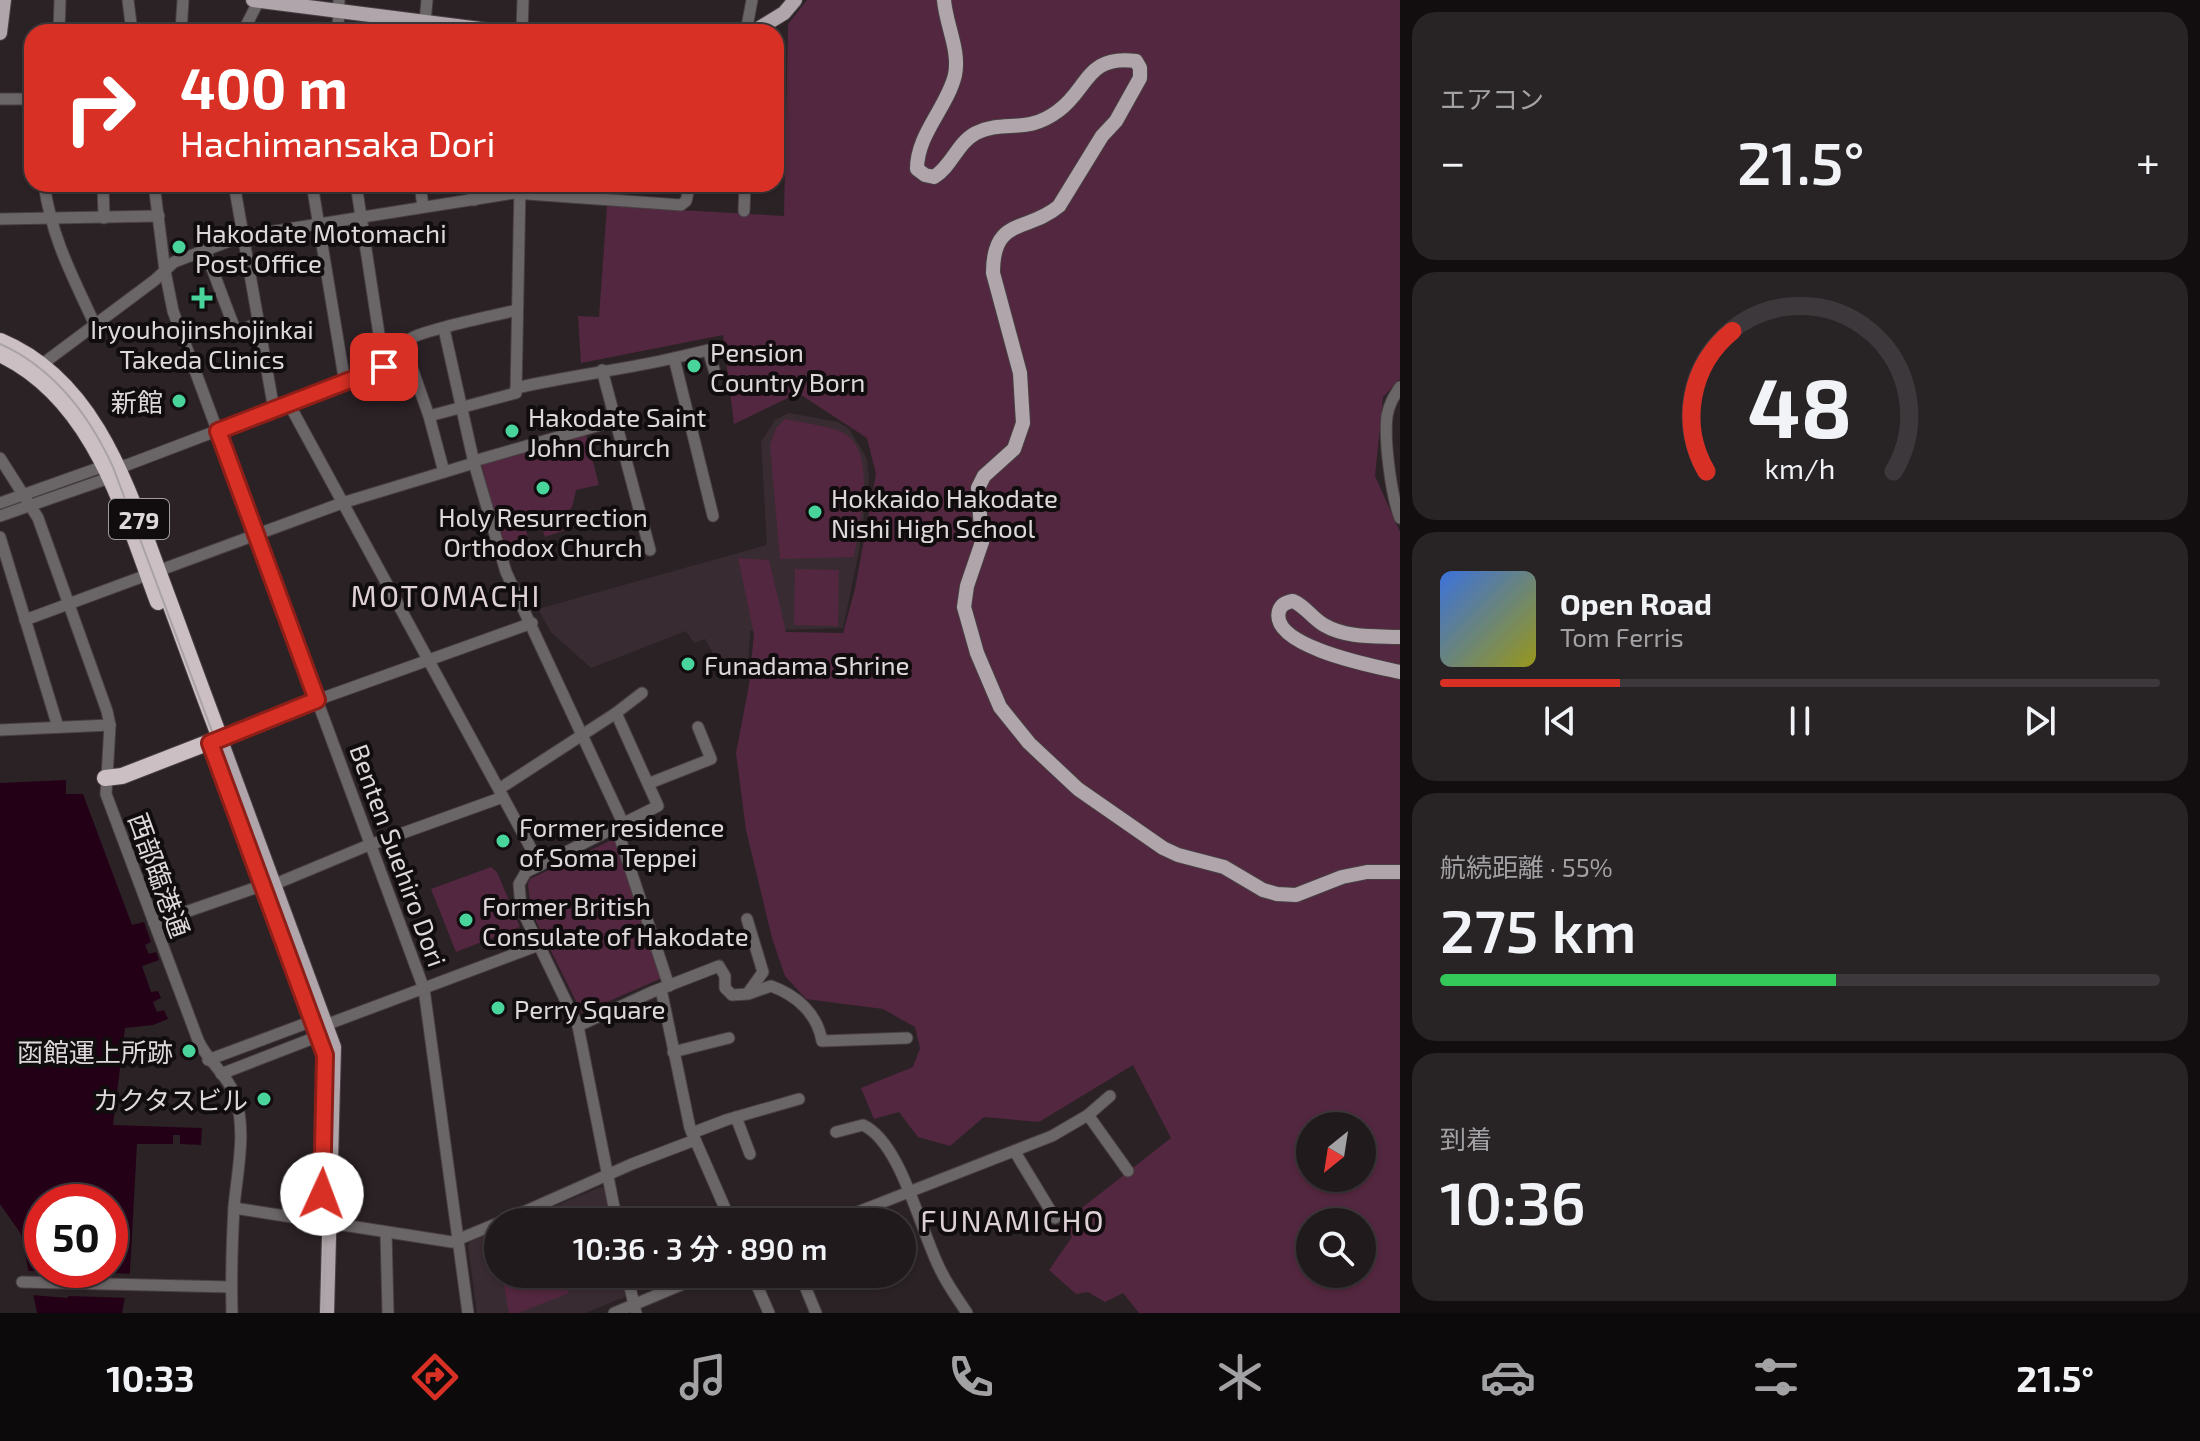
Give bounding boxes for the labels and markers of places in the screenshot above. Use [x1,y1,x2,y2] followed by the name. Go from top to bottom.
[195,217,447,278] place label: Hakodate Motomachi Post Office
[170,238,188,256] marker: Hakodate Motomachi Post Office
[191,287,213,309] marker: Iryouhojinshojinkai Takeda Clinics
[90,313,314,374] place label: Iryouhojinshojinkai Takeda Clinics
[350,333,418,401] pin
[710,336,865,397] place label: Pension Country Born
[685,357,703,375] marker: Pension Country Born
[111,386,163,417] place label: 新館
[170,392,188,410] marker: 新館
[528,401,707,462] place label: Hakodate Saint John Church
[503,422,521,440] marker: Hakodate Saint John Church
[534,479,552,497] marker: Holy Resurrection Orthodox Church
[831,482,1058,543] place label: Hokkaido Hakodate Nishi High School
[438,501,648,562] place label: Holy Resurrection Orthodox Church
[806,503,824,521] marker: Hokkaido Hakodate Nishi High School
[704,649,909,680] place label: Funadama Shrine
[679,655,697,673] marker: Funadama Shrine
[519,811,724,872] place label: Former residence of Soma Teppei
[494,832,512,850] marker: Former residence of Soma Teppei
[482,890,749,951] place label: Former British Consulate of Hakodate
[457,911,475,929] marker: Former British Consulate of Hakodate
[514,993,666,1024] place label: Perry Square
[489,999,507,1017] marker: Perry Square
[17,1036,173,1067] place label: 函館運上所跡
[180,1042,198,1060] marker: 函館運上所跡
[93,1084,248,1115] place label: カクタスビル
[255,1090,273,1108] marker: カクタスビル

